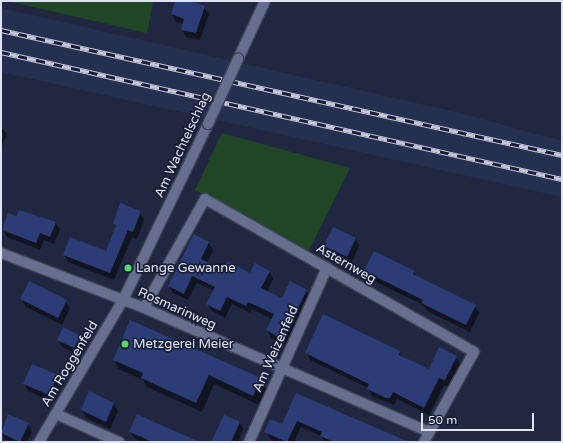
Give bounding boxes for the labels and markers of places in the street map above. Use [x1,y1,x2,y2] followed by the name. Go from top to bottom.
[136,260,236,276] place label: Lange Gewanne
[123,263,133,273] marker: Lange Gewanne
[133,336,234,352] place label: Metzgerei Meier
[120,339,130,349] marker: Metzgerei Meier

